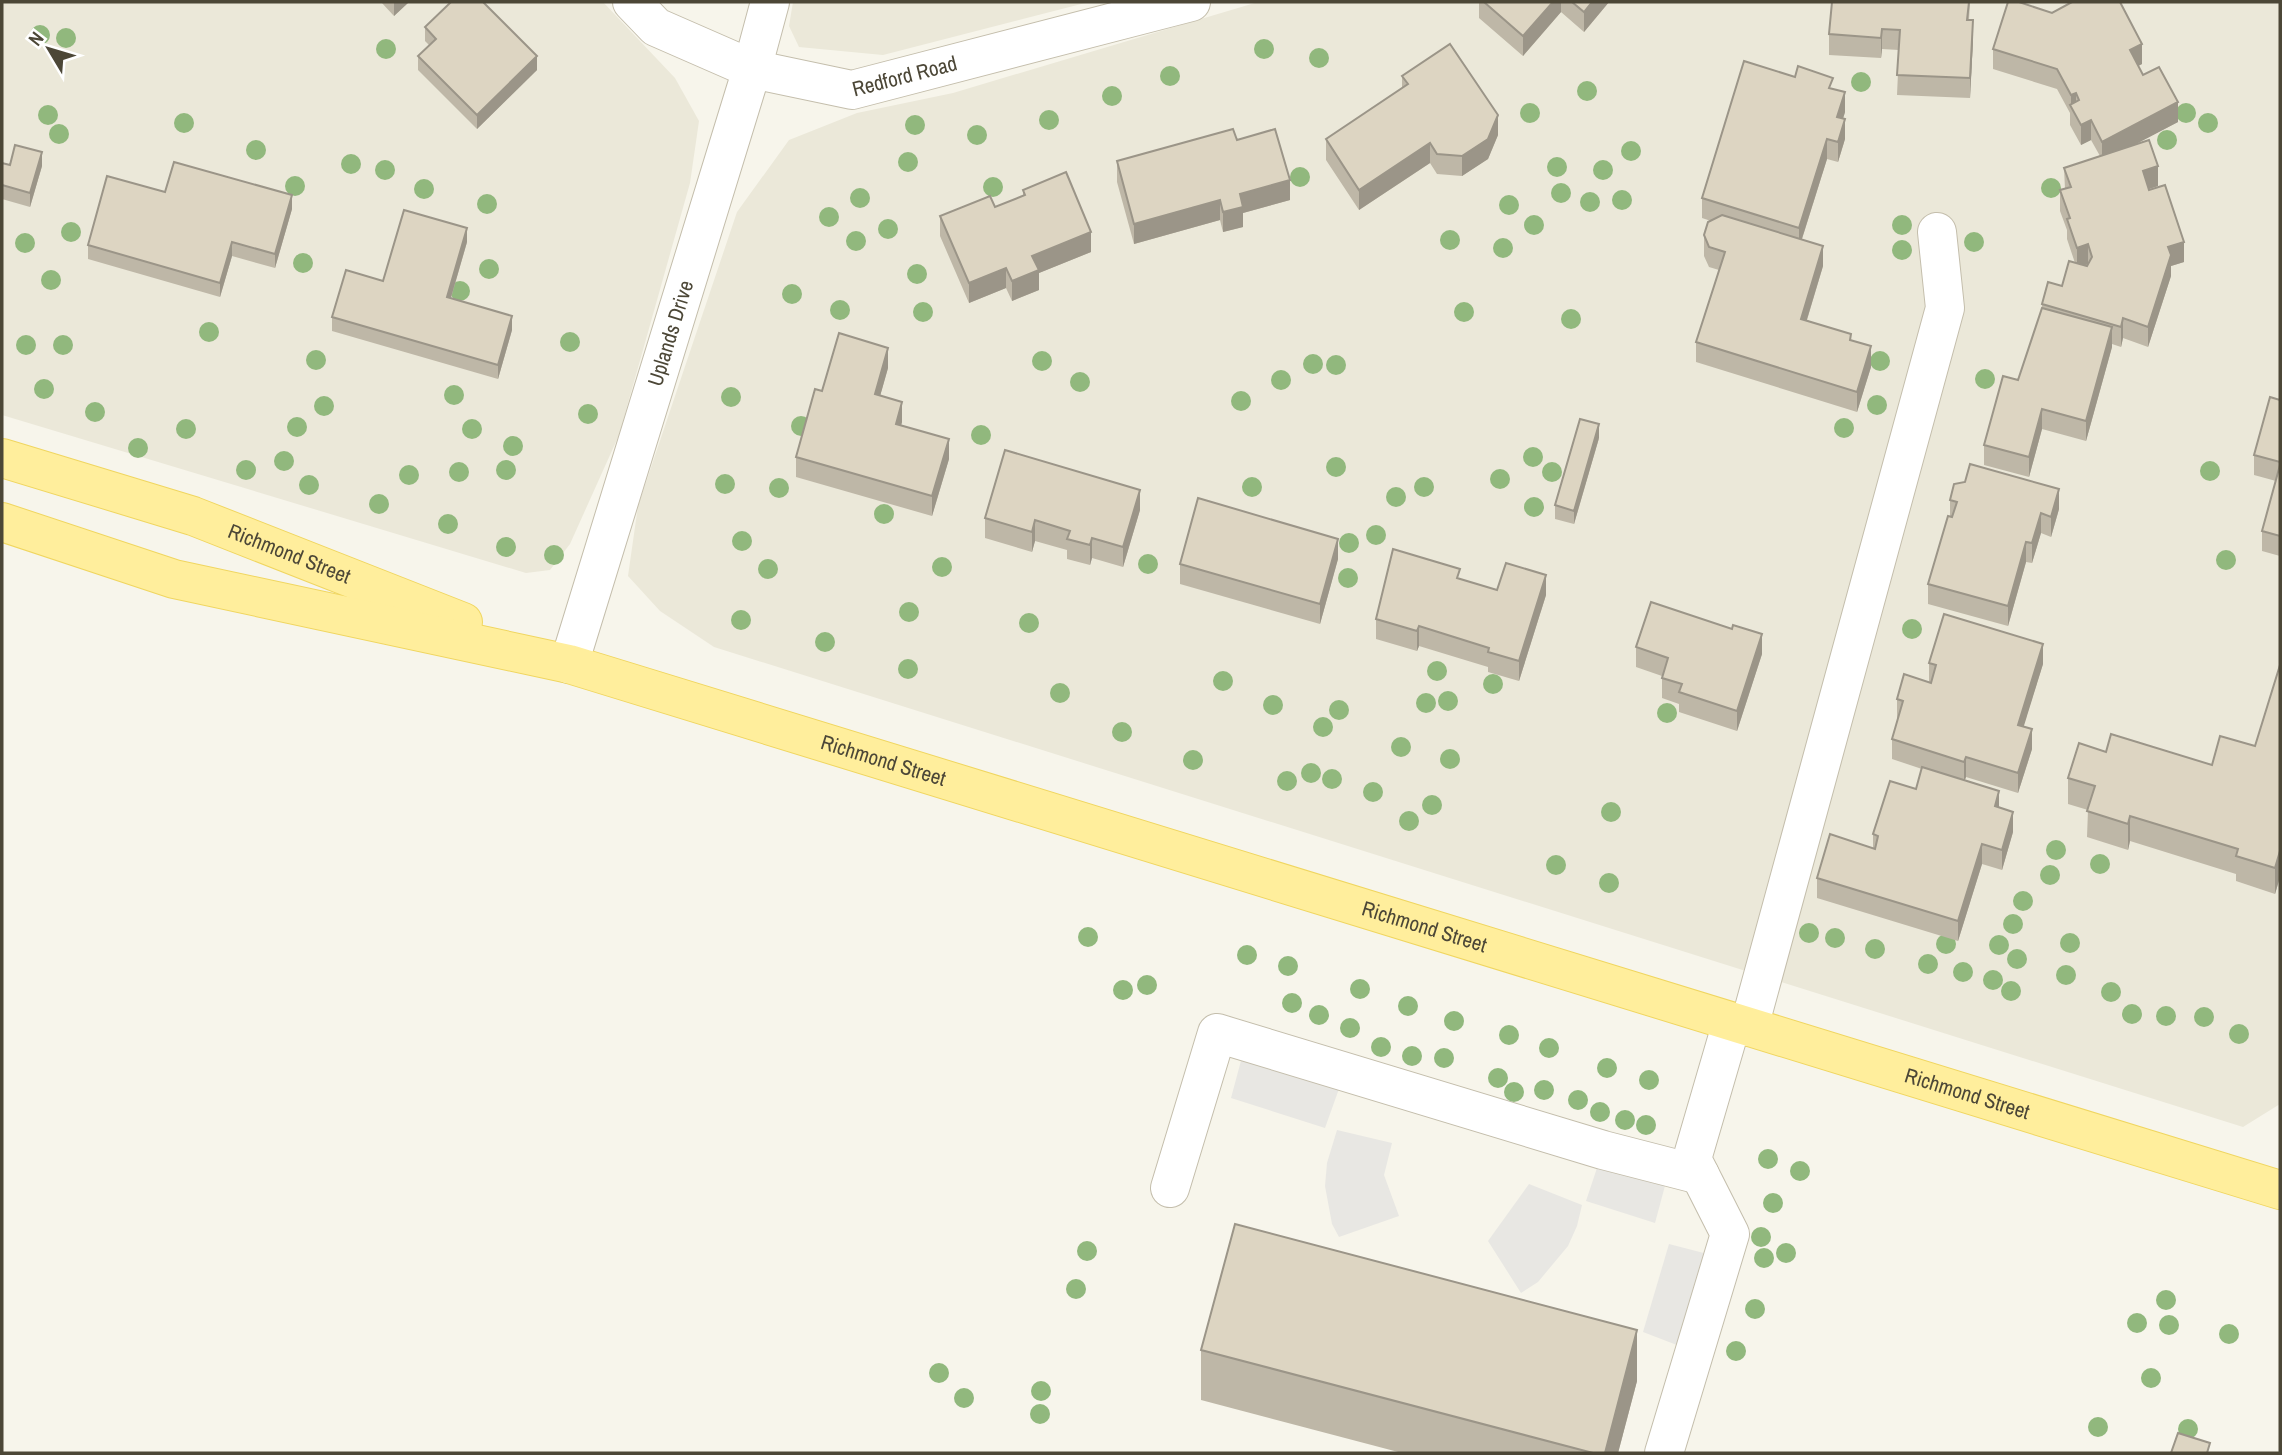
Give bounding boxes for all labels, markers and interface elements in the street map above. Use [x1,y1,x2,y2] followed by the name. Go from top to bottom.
[14,14,84,84] north arrow
[22,26,49,51] text: N
[849,48,960,103] street label: Redford Road
[640,277,700,390] street label: Uplands Drive
[224,516,355,591] street label: Richmond Street
[817,727,950,793] street label: Richmond Street
[1358,894,1491,959] street label: Richmond Street
[1901,1060,2034,1126] street label: Richmond Street

